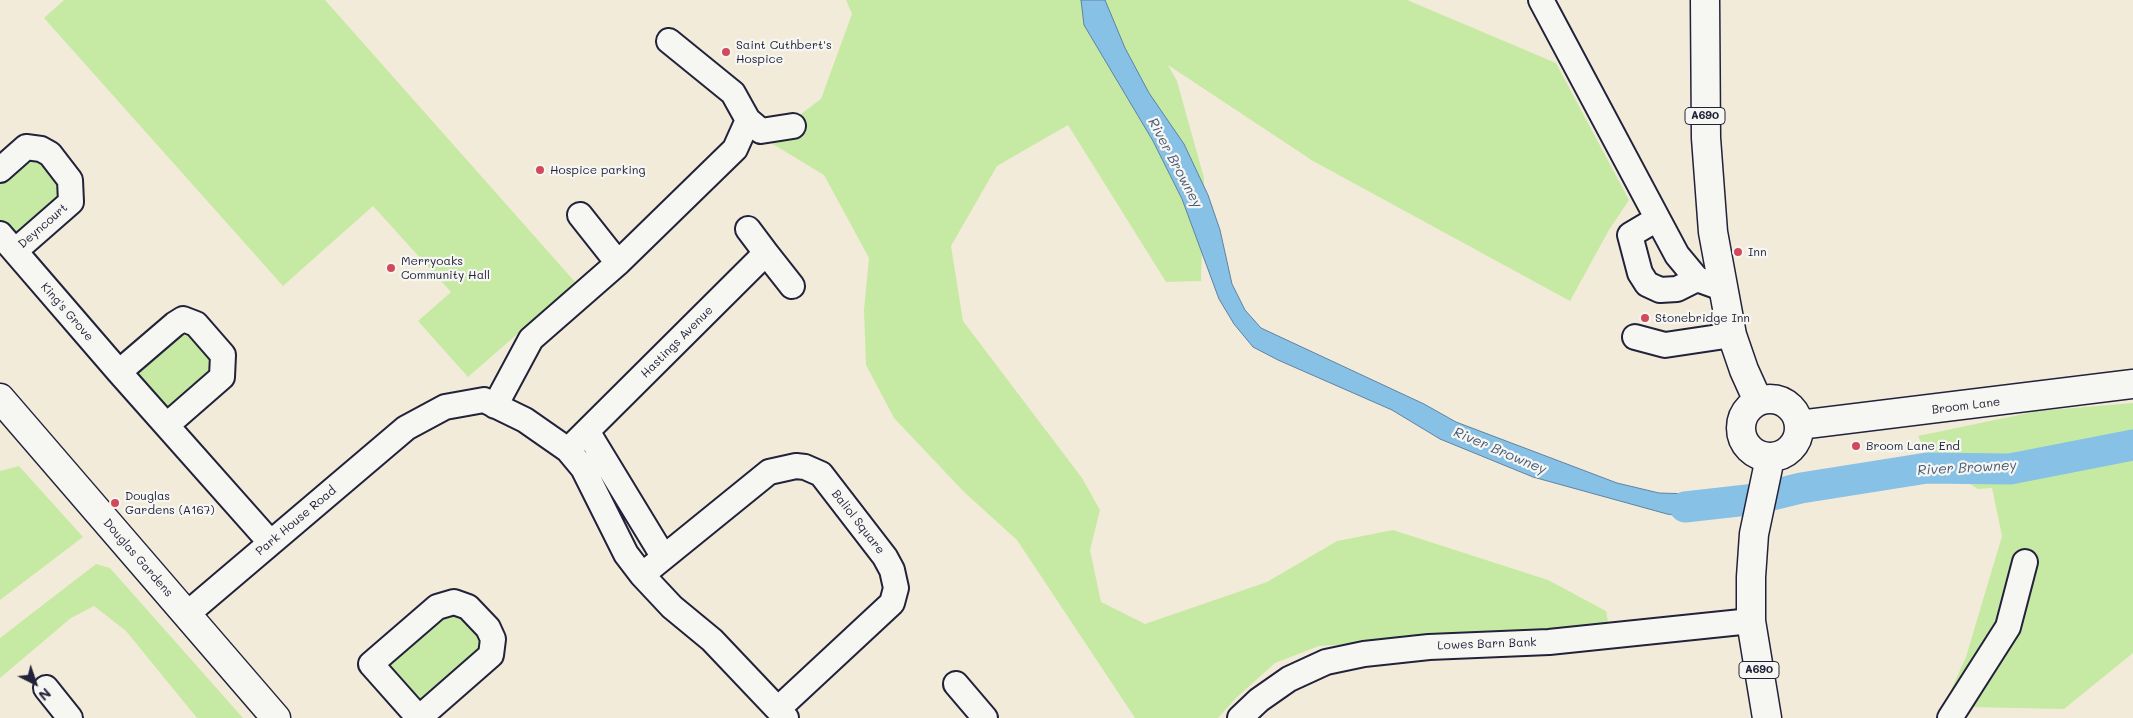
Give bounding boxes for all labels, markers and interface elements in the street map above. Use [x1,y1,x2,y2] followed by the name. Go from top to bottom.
[736,38,832,66] place label: Saint Cuthbert's Hospice
[720,46,732,58] marker: Saint Cuthbert's Hospice
[1685,108,1725,124] road number: A690
[1144,115,1206,211] water label: River Browney
[550,163,645,177] place label: Hospice parking
[534,164,546,176] marker: Hospice parking
[15,201,71,251] street label: Deyncourt
[1748,245,1767,259] place label: Inn
[1732,246,1744,258] marker: Inn
[401,254,490,282] place label: Merryoaks Community Hall
[385,262,397,274] marker: Merryoaks Community Hall
[38,280,96,344] street label: King's Grove
[638,303,716,381] street label: Hastings Avenue
[1655,311,1750,325] place label: Stonebridge Inn
[1639,312,1651,324] marker: Stonebridge Inn
[1931,395,2001,417] street label: Broom Lane
[1451,424,1549,478] water label: River Browney
[1866,439,1960,453] place label: Broom Lane End
[1850,440,1862,452] marker: Broom Lane End
[1917,457,2017,479] water label: River Browney
[253,483,339,559] street label: Park House Road
[828,487,888,557] street label: Baliol Square
[125,489,214,517] place label: Douglas Gardens (A167)
[109,497,121,509] marker: Douglas Gardens (A167)
[100,516,176,600] street label: Douglas Gardens
[1437,635,1537,653] street label: Lowes Barn Bank
[10,658,60,708] north arrow
[1739,662,1779,678] road number: A690
[35,684,55,705] text: N

